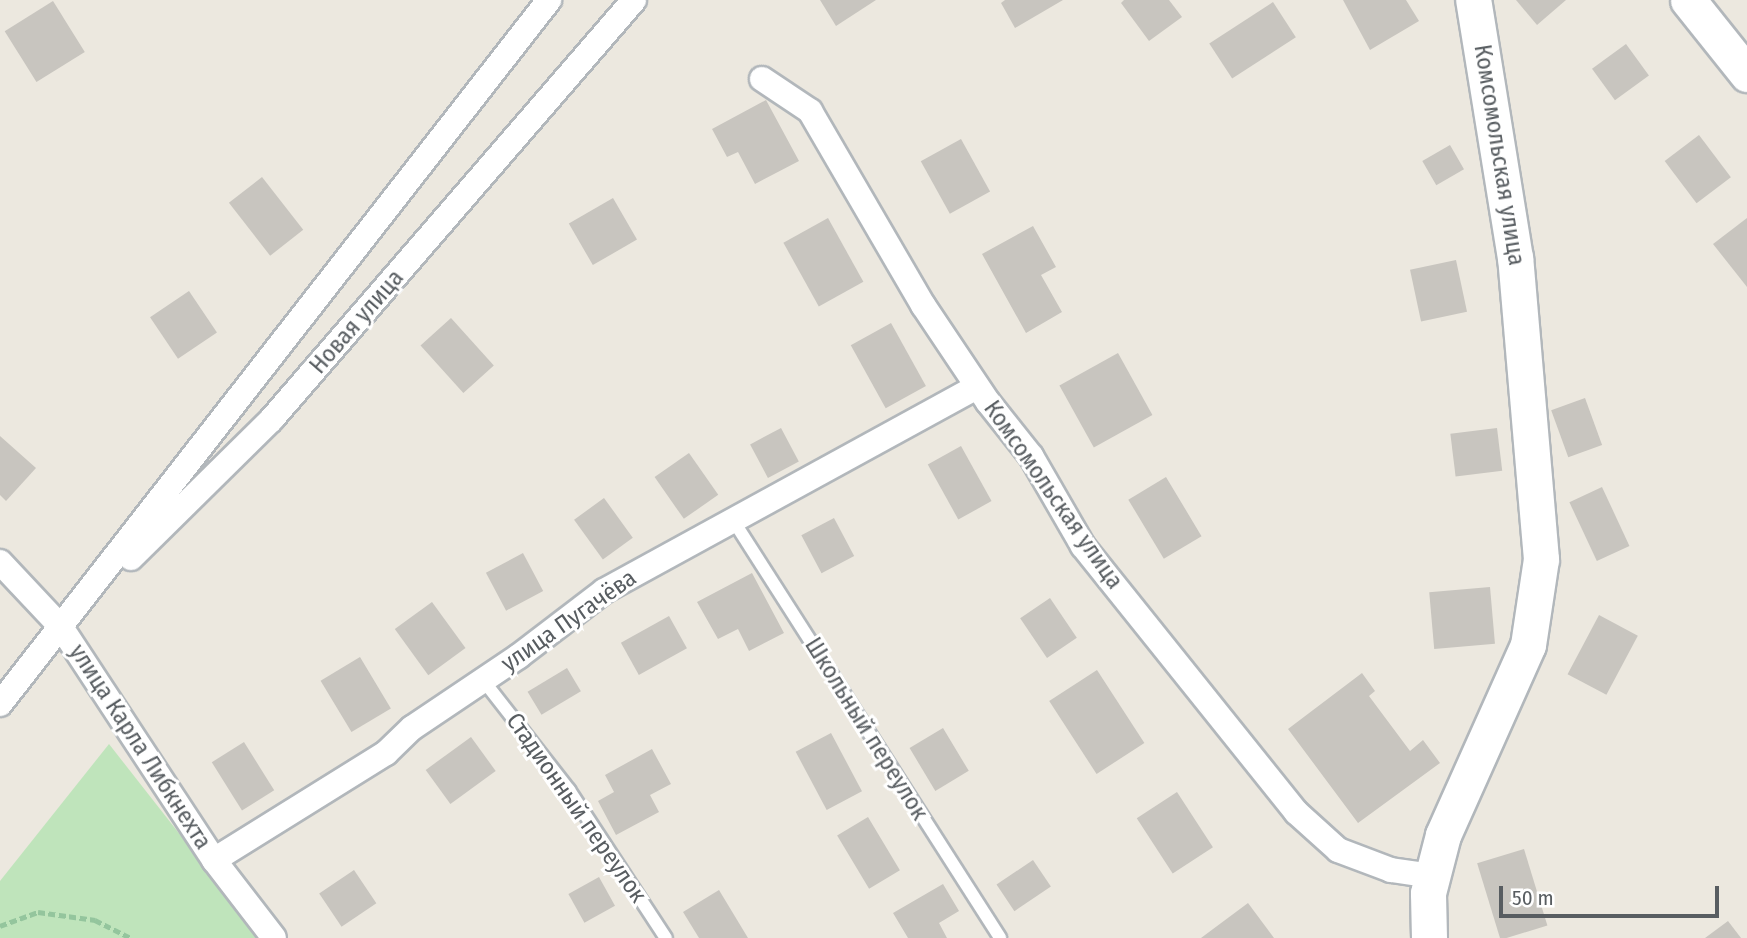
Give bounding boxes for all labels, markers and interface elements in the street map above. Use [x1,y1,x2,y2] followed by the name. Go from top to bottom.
[1467,43,1531,267] street label: Комсомольская улица
[304,264,410,380] street label: Новая улица
[977,395,1129,595] street label: Комсомольская улица
[496,564,642,678] street label: улица Пугачёва
[798,632,934,826] street label: Школьный переулок
[63,639,217,855] street label: улица Карла Либкнехта
[500,708,652,908] street label: Стадионный переулок
[1502,872,1722,916] scale bar
[1512,885,1554,911] text: 50 m

